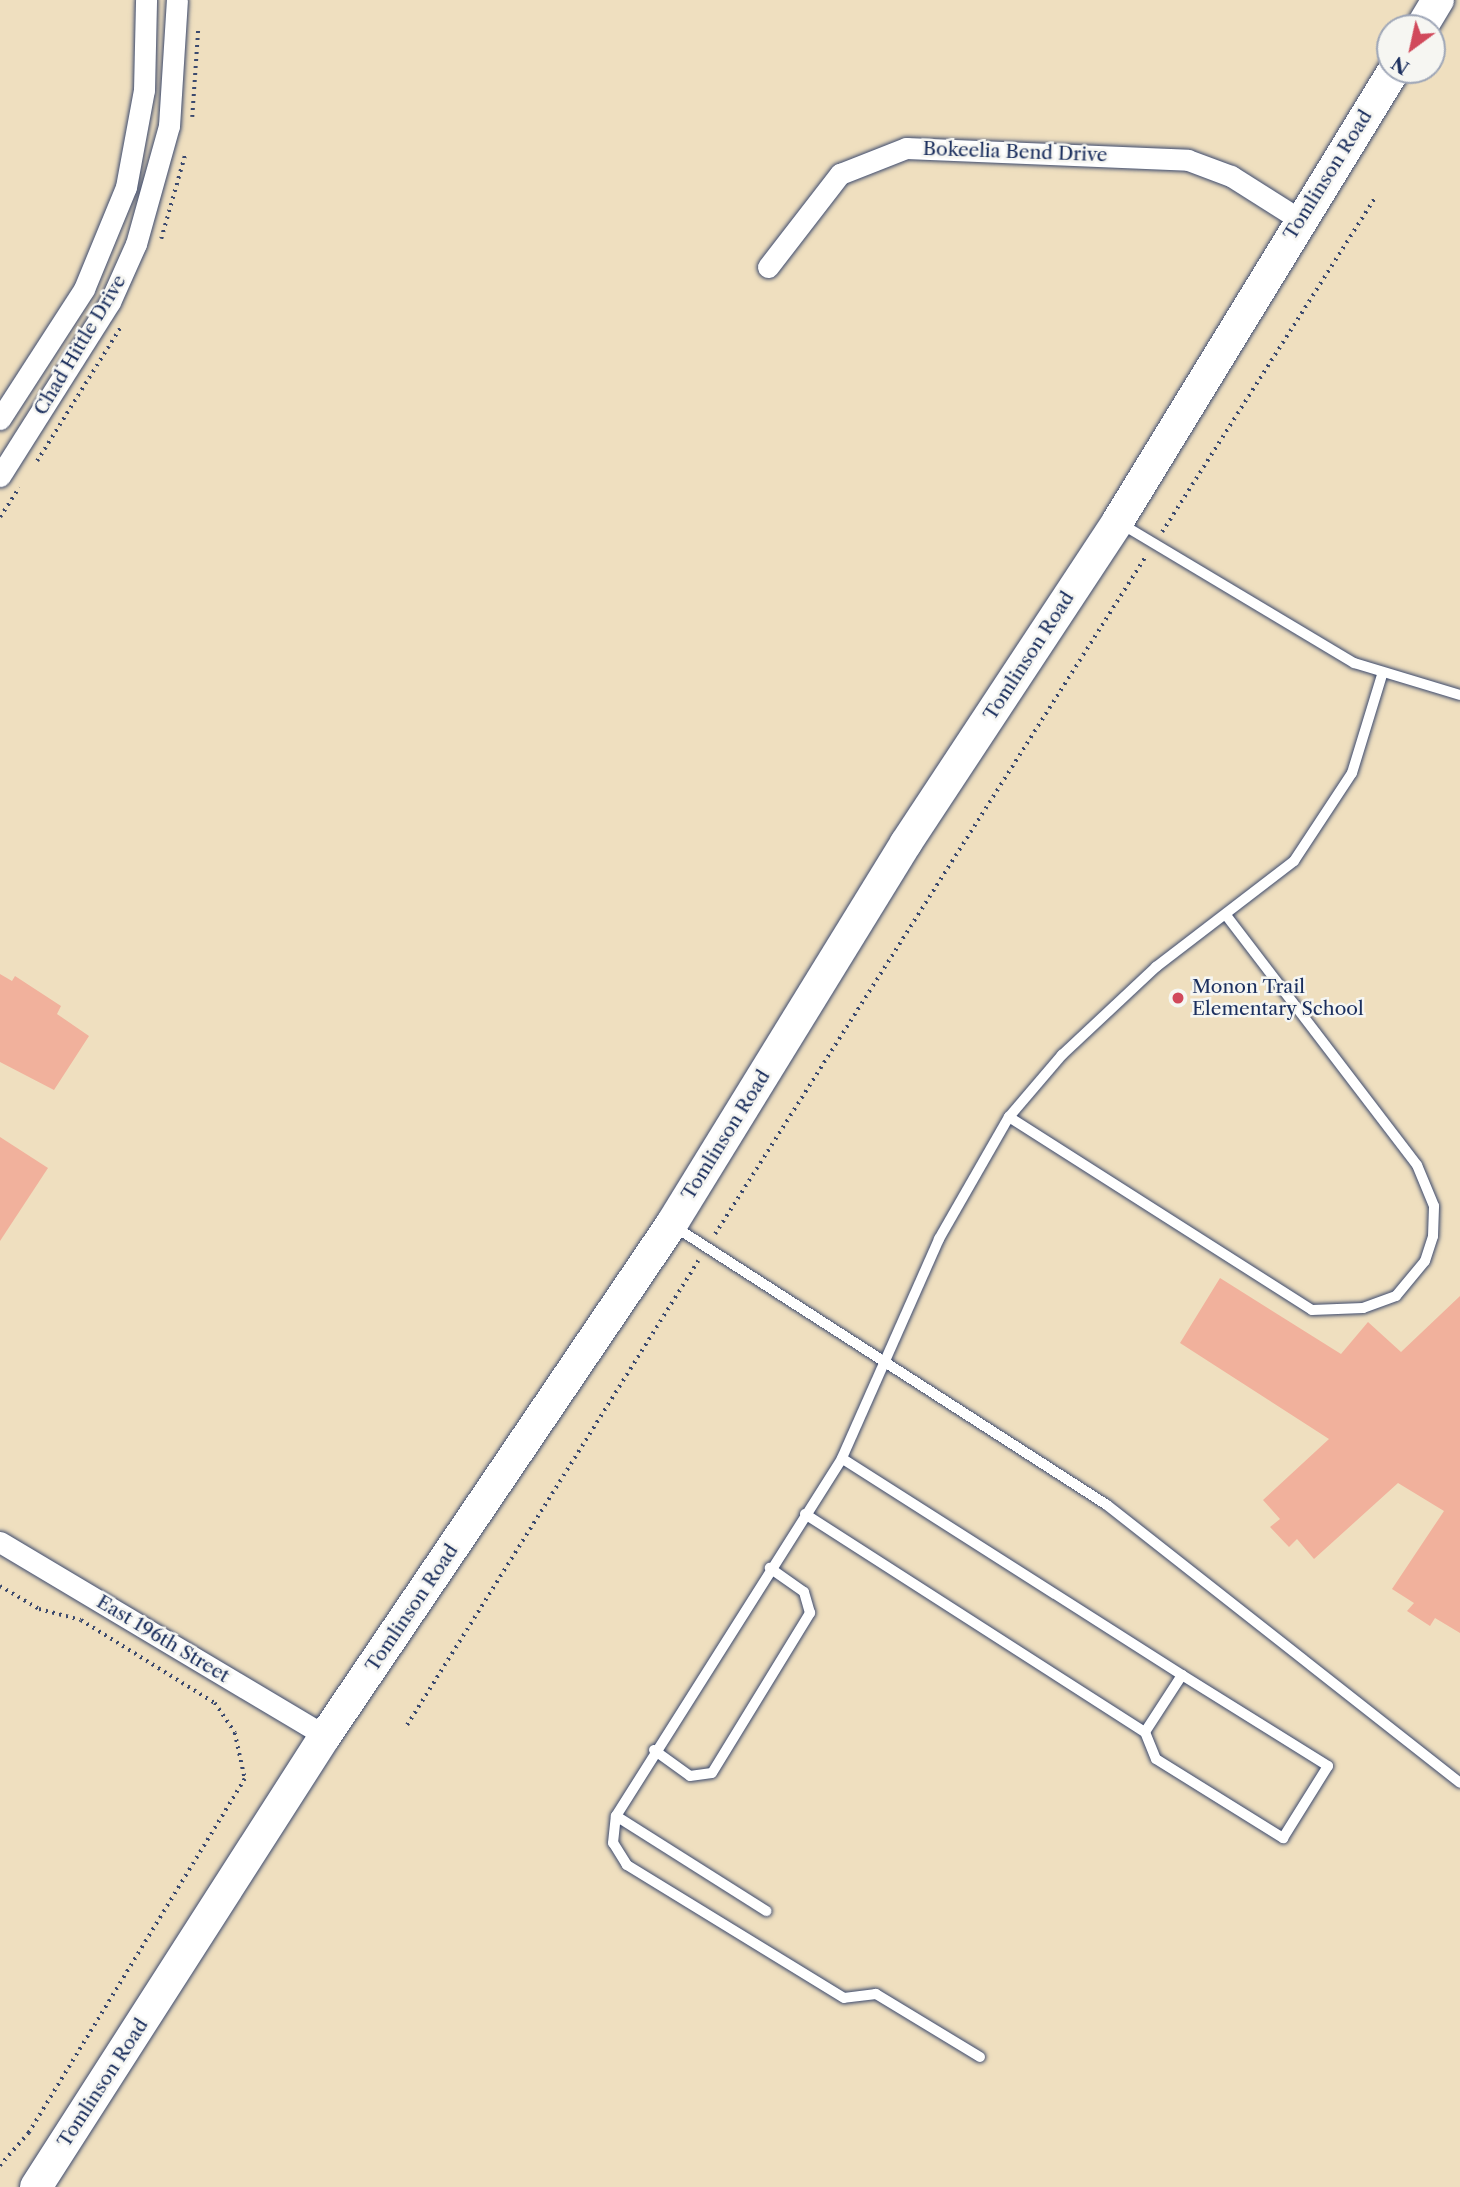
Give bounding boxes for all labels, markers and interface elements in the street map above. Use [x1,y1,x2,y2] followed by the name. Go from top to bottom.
[1376,14,1446,84] north arrow
[1387,51,1414,80] text: N
[1279,106,1377,244] street label: Tomlinson Road
[922,137,1108,167] street label: Bokeelia Bend Drive
[29,271,131,419] street label: Chad Hittle Drive
[979,587,1079,725] street label: Tomlinson Road
[1192,976,1364,1020] place label: Monon Trail Elementary School
[1170,990,1186,1006] marker: Monon Trail Elementary School
[677,1066,775,1204] street label: Tomlinson Road
[361,1540,463,1676] street label: Tomlinson Road
[92,1590,234,1688] street label: East 196th Street
[53,2014,153,2152] street label: Tomlinson Road

